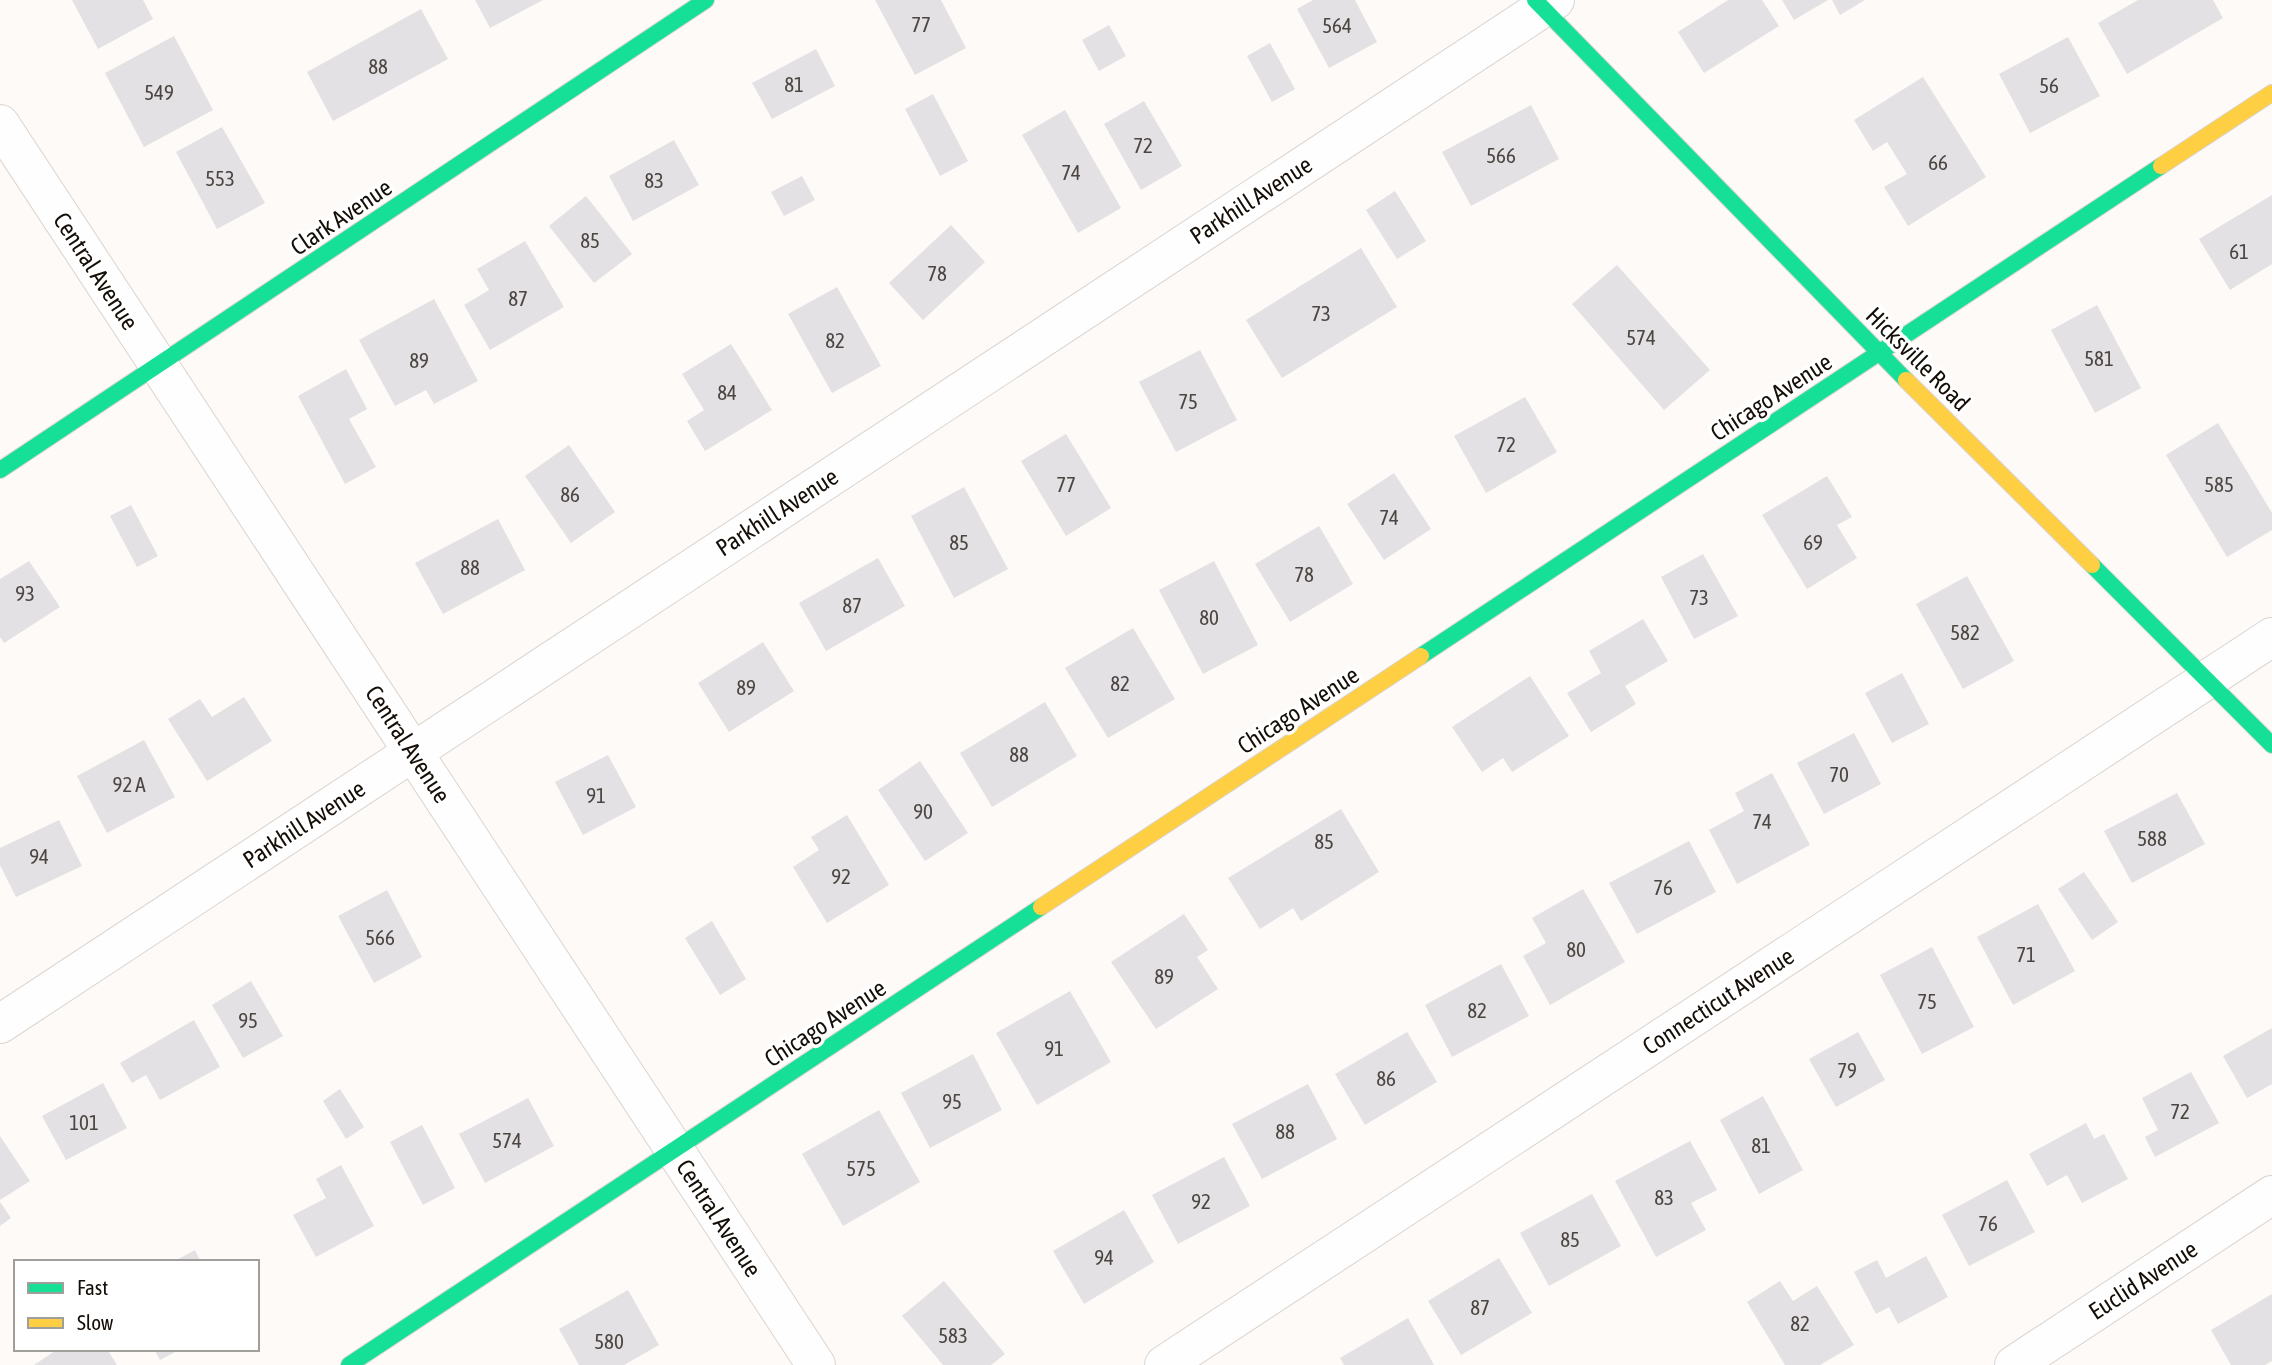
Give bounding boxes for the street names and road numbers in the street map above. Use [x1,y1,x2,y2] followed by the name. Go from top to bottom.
[1185,151,1317,249] street label: Parkhill Avenue
[285,173,397,261] street label: Clark Avenue
[48,207,144,335] street label: Central Avenue
[1861,302,1975,416] street label: Hicksville Road
[1705,348,1837,446] street label: Chicago Avenue
[711,463,843,561] street label: Parkhill Avenue
[1232,661,1364,759] street label: Chicago Avenue
[360,680,456,808] street label: Central Avenue
[238,775,370,873] street label: Parkhill Avenue
[1637,942,1799,1060] street label: Connecticut Avenue
[759,974,891,1072] street label: Chicago Avenue
[671,1154,767,1282] street label: Central Avenue
[2084,1235,2202,1325] street label: Euclid Avenue

